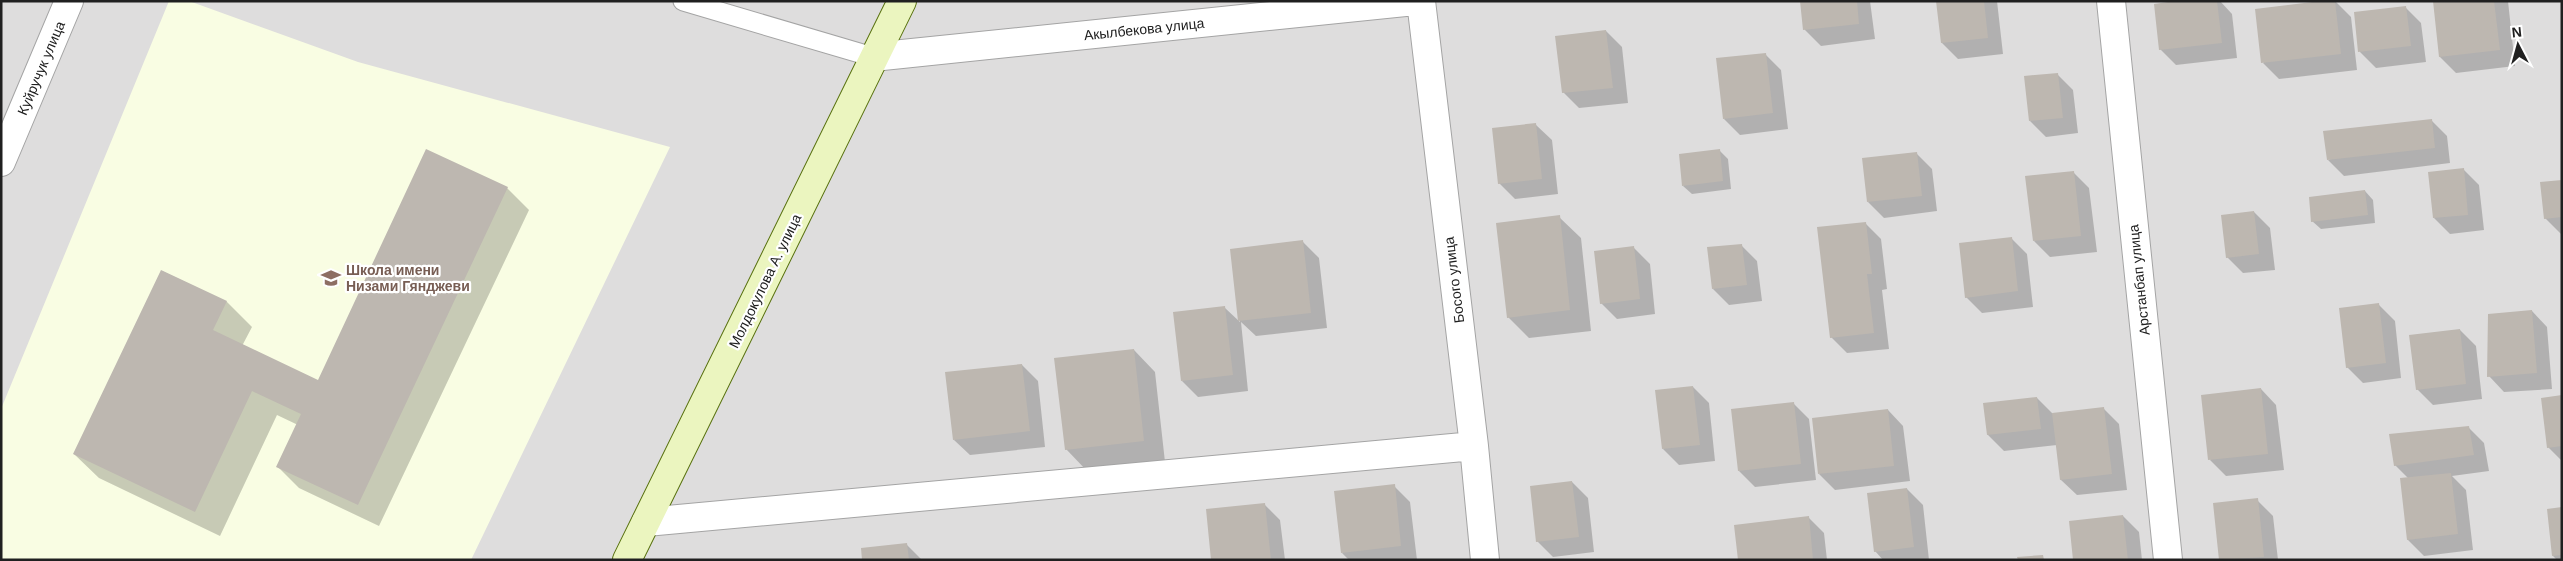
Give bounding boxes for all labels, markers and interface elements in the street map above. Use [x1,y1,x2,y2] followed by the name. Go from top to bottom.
[1083,15,1205,43] street label: Акылбекова улица
[14,18,68,117] street label: Куйручук улица
[2493,20,2543,70] north arrow
[2511,24,2523,41] text: N
[726,211,805,351] street label: Молдокулова А. улица
[2125,224,2153,336] street label: Арстанбап улица
[1441,236,1467,324] street label: Босого улица
[346,262,470,294] place label: Школа имени Низами Гянджеви
[320,267,342,289] school or university icon: Школа имени Низами Гянджеви

